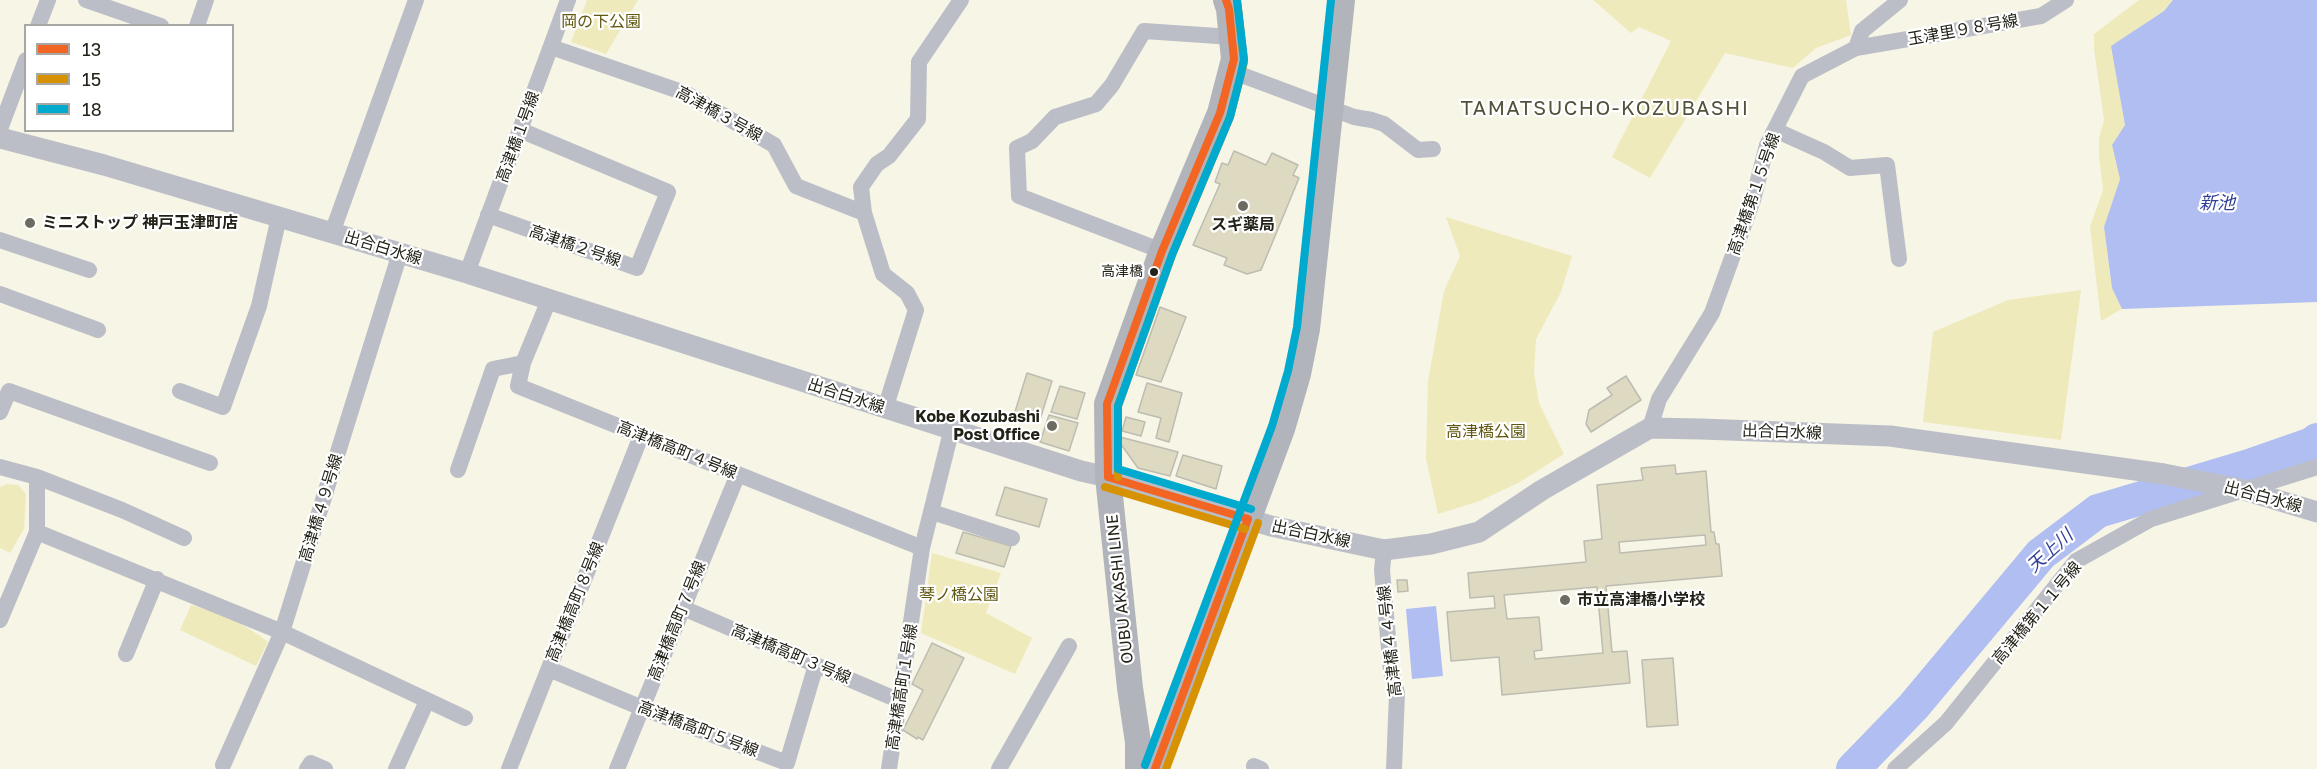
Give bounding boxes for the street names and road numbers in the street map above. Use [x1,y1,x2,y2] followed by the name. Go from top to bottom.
[1906,11,2020,49] street label: 玉津里９８号線
[672,82,766,146] street label: 高津橋３号線
[493,89,543,185] street label: 高津橋１号線
[1724,130,1784,258] street label: 高津橋第１５号線
[526,221,624,271] street label: 高津橋２号線
[342,227,424,269] street label: 出合白水線
[805,375,887,417] street label: 出合白水線
[614,417,740,483] street label: 高津橋高町４号線
[1742,421,1822,443] street label: 出合白水線
[295,452,347,564] street label: 高津橋４９号線
[2222,477,2304,517] street label: 出合白水線
[1103,513,1137,665] street label: OUBU AKASHI LINE
[1270,516,1352,552] street label: 出合白水線
[542,539,608,665] street label: 高津橋高町８号線
[644,558,710,684] street label: 高津橋高町７号線
[1989,558,2085,668] street label: 高津橋第１１号線
[1375,584,1405,698] street label: 高津橋４４号線
[728,620,854,688] street label: 高津橋高町３号線
[883,622,921,752] street label: 高津橋高町１号線
[635,697,761,761] street label: 高津橋高町５号線

